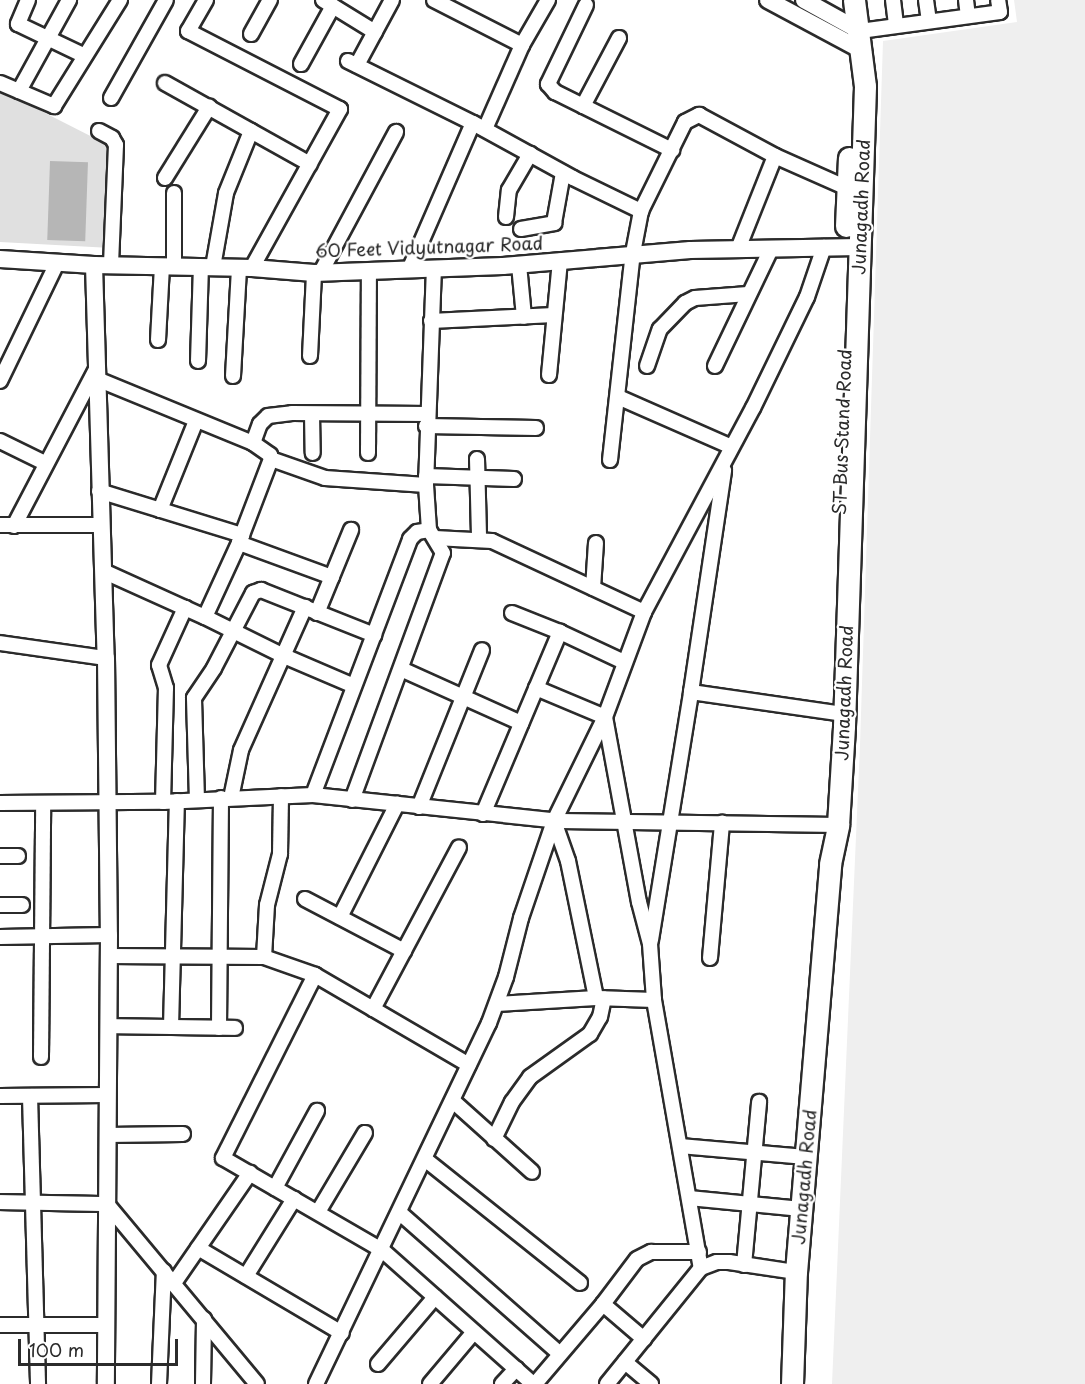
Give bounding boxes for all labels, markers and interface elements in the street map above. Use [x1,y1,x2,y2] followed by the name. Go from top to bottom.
[848,139,874,275] street label: Junagadh Road
[313,232,545,262] street label: 60 Feet Vidyutnagar Road
[828,349,856,515] street label: ST Bus Stand Road
[831,625,857,761] street label: Junagadh Road
[787,1109,821,1245] street label: Junagadh Road
[21,1327,182,1365] scale bar
[29,1336,84,1363] text: 100 m

